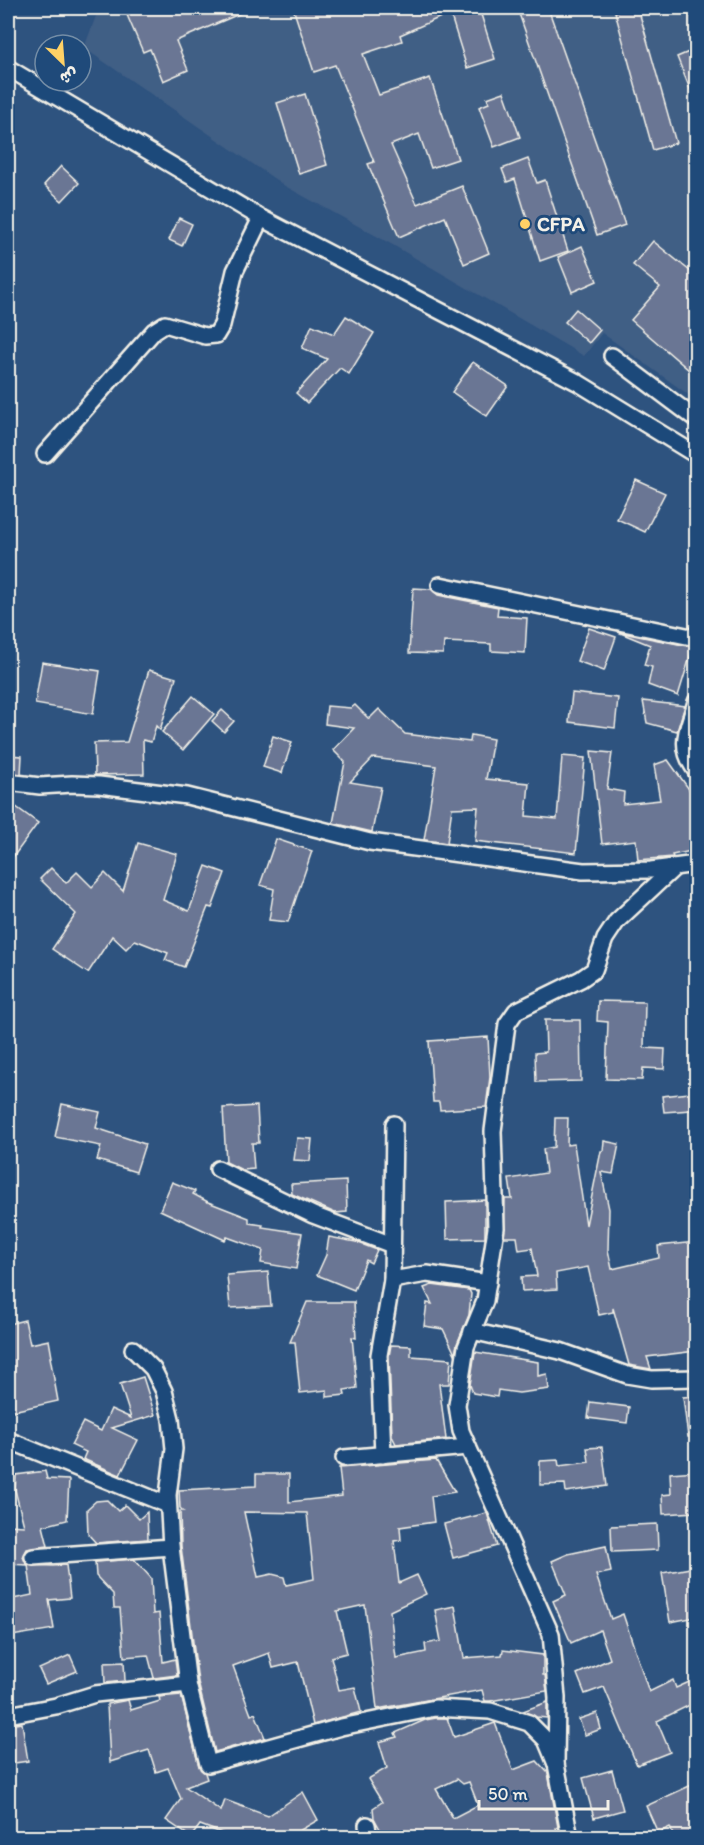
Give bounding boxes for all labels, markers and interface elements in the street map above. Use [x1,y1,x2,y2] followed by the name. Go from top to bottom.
[33,33,93,93] north arrow
[57,64,81,88] text: ش
[537,212,585,236] place label: CFPA
[518,217,532,231] marker: CFPA
[479,1773,608,1811] scale bar
[488,1783,528,1805] text: 50 m

